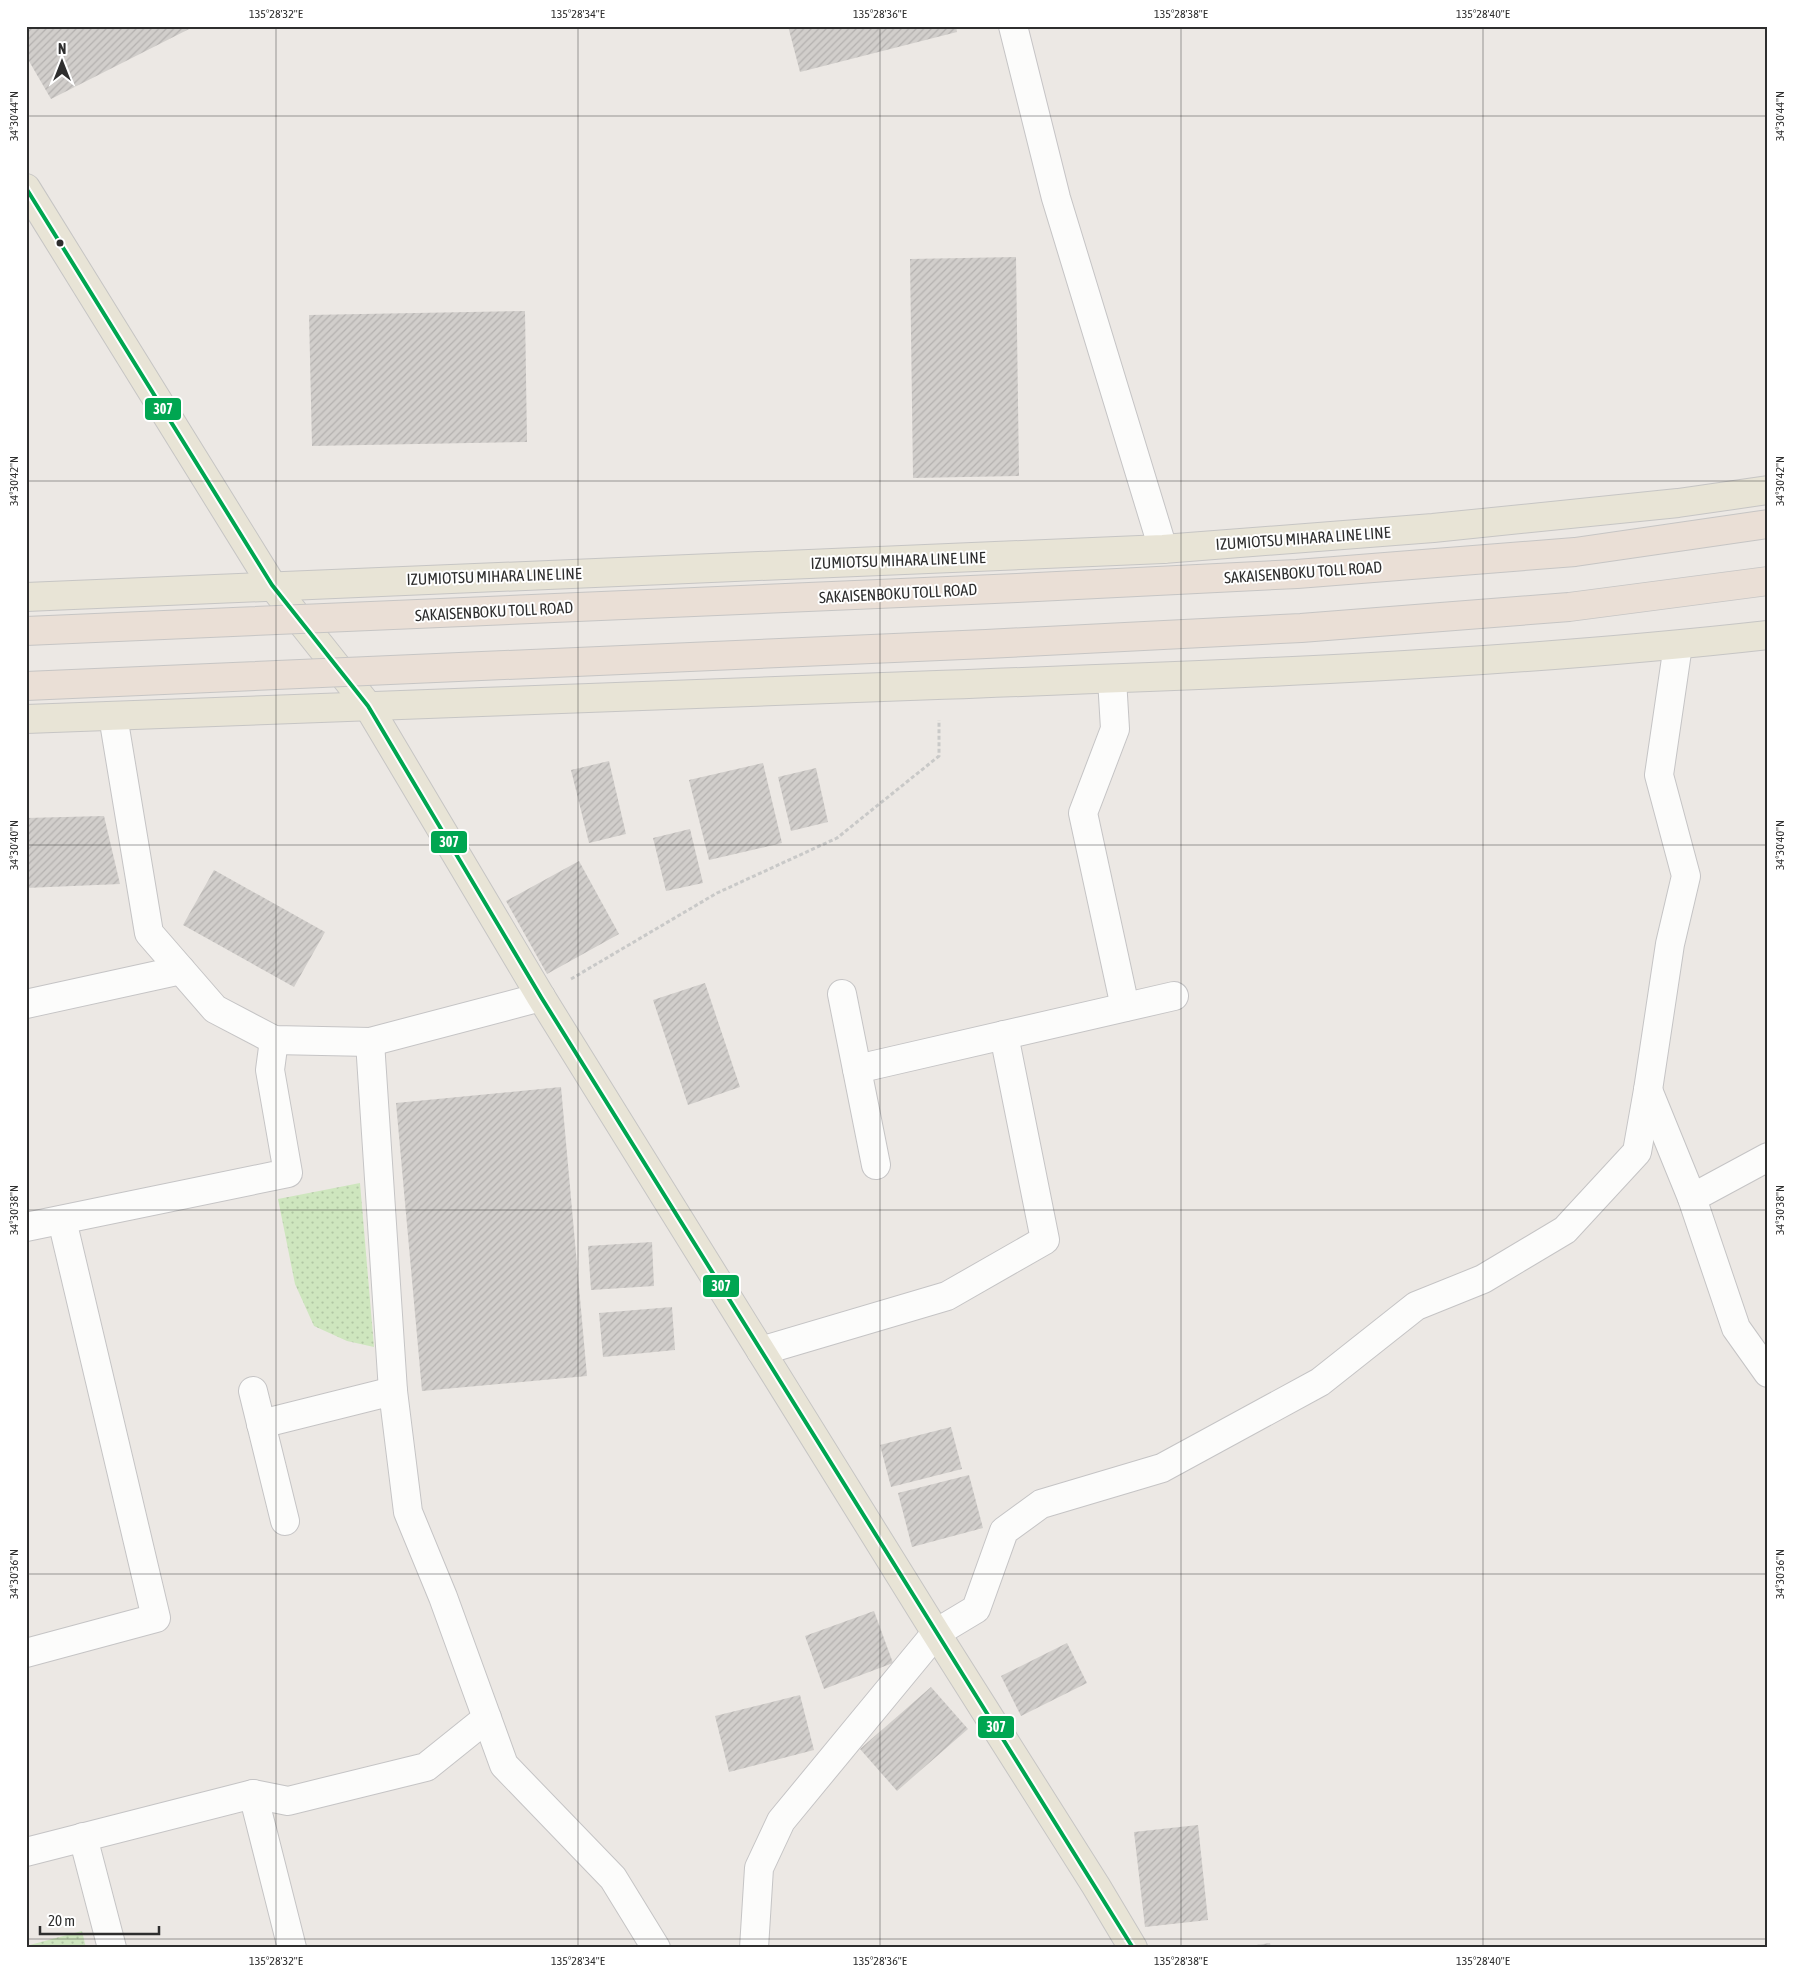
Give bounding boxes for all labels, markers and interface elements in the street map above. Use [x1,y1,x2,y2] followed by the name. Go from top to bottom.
[249,7,303,21] text: 135°28'32"E
[551,7,605,21] text: 135°28'34"E
[853,7,907,21] text: 135°28'36"E
[1154,7,1208,21] text: 135°28'38"E
[1456,7,1510,21] text: 135°28'40"E
[38,38,88,88] north arrow
[58,41,66,57] text: N
[7,91,21,141] text: 34°30'44"N
[1773,91,1787,141] text: 34°30'44"N
[55,238,65,248] unlabelled marker
[144,397,182,421] line badge: 307
[153,401,173,417] text: 307
[7,456,21,506] text: 34°30'42"N
[1773,456,1787,506] text: 34°30'42"N
[1215,523,1391,553] street label: IZUMIOTSU MIHARA LINE LINE
[810,548,986,572] street label: IZUMIOTSU MIHARA LINE LINE
[1223,557,1383,586] street label: SAKAISENBOKU TOLL ROAD
[406,564,582,588] street label: IZUMIOTSU MIHARA LINE LINE
[818,580,978,606] street label: SAKAISENBOKU TOLL ROAD
[414,598,574,624] street label: SAKAISENBOKU TOLL ROAD
[7,820,21,870] text: 34°30'40"N
[1773,820,1787,870] text: 34°30'40"N
[430,830,468,854] line badge: 307
[439,834,459,850] text: 307
[7,1185,21,1235] text: 34°30'38"N
[1773,1185,1787,1235] text: 34°30'38"N
[702,1274,740,1298] line badge: 307
[711,1278,731,1294] text: 307
[7,1549,21,1599] text: 34°30'36"N
[1773,1549,1787,1599] text: 34°30'36"N
[977,1715,1015,1739] line badge: 307
[986,1719,1006,1735] text: 307
[40,1904,159,1936] scale bar
[48,1912,75,1929] text: 20 m
[249,1954,303,1968] text: 135°28'32"E
[551,1954,605,1968] text: 135°28'34"E
[853,1954,907,1968] text: 135°28'36"E
[1154,1954,1208,1968] text: 135°28'38"E
[1456,1954,1510,1968] text: 135°28'40"E

